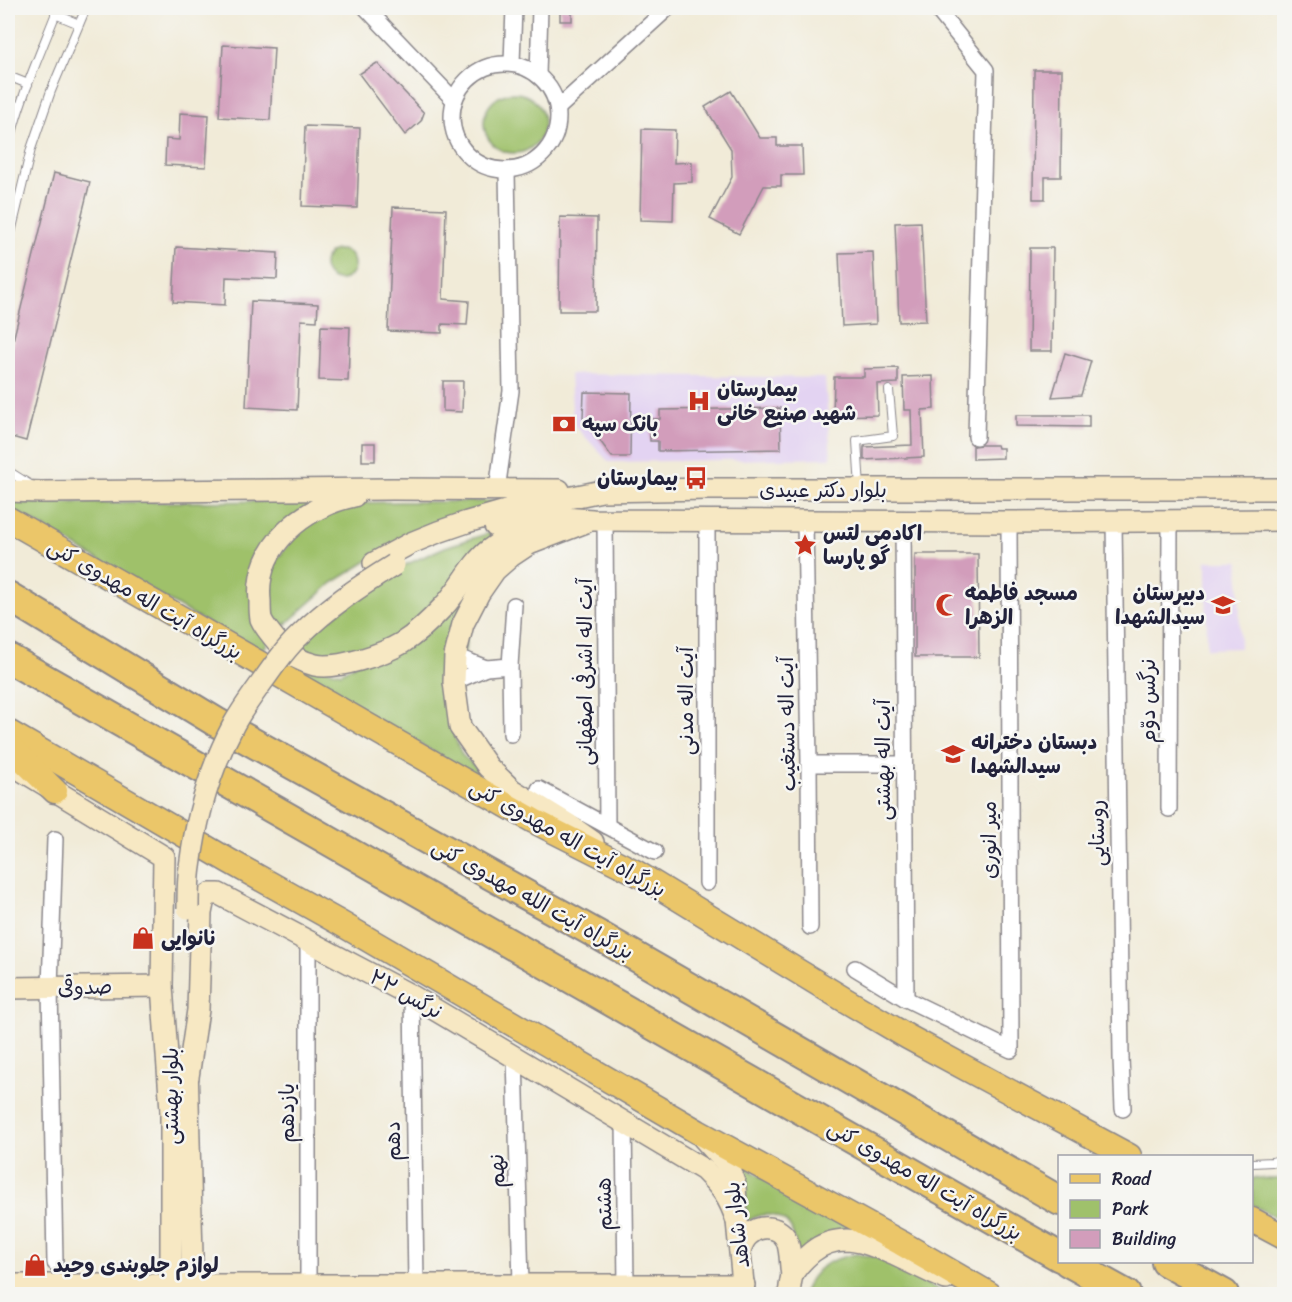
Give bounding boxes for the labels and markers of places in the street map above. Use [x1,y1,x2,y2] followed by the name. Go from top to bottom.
[717,370,856,432] place label: بیمارستان شهید صنیع خانی
[686,388,712,414] hospital icon: بیمارستان شهید صنیع خانی
[582,405,658,443] place label: بانک سپه
[551,411,577,437] bank icon: بانک سپه
[597,459,678,497] place label: بیمارستان
[683,465,709,491] bus stop icon: بیمارستان
[823,514,922,576] place label: اکادمی لتس گو پارسا
[792,532,818,558] place icon: اکادمی لتس گو پارسا
[965,574,1078,636] place label: مسجد فاطمه الزهرا
[1115,574,1205,636] place label: دبیرستان سیدالشهدا
[934,592,960,618] mosque icon: مسجد فاطمه الزهرا
[1210,592,1236,618] school or university icon: دبیرستان سیدالشهدا
[971,723,1097,785] place label: دبستان دخترانه سیدالشهدا
[940,741,966,767] school or university icon: دبستان دخترانه سیدالشهدا
[161,919,217,957] place label: نانوایی
[130,925,156,951] shop icon: نانوایی
[53,1246,219,1284] place label: لوازم جلوبندی وحید
[22,1252,48,1278] shop icon: لوازم جلوبندی وحید

